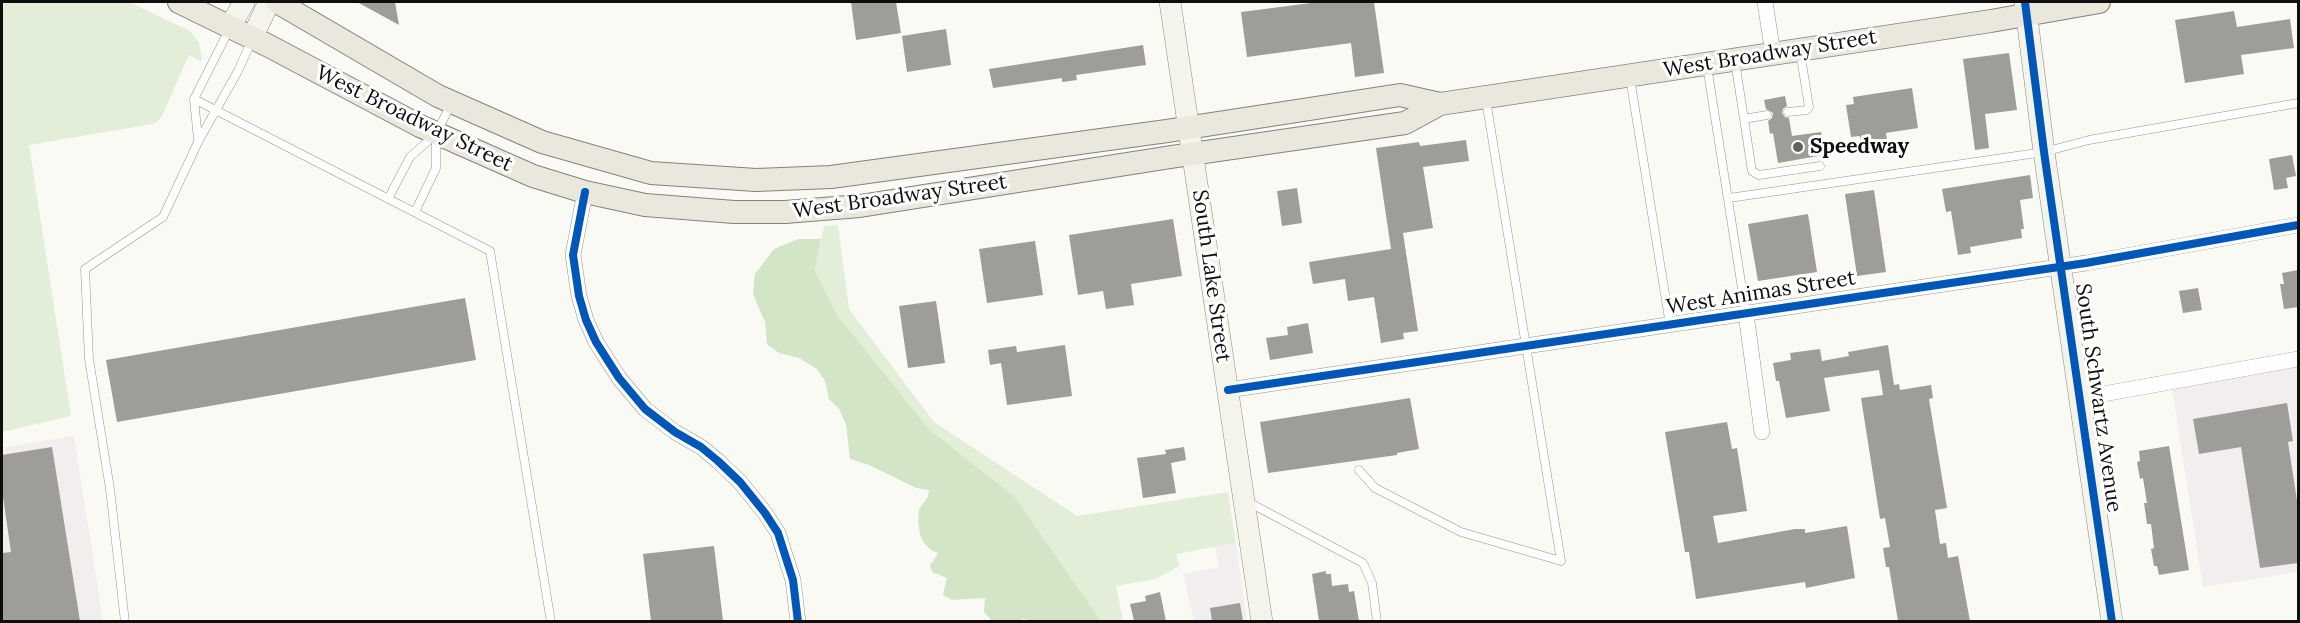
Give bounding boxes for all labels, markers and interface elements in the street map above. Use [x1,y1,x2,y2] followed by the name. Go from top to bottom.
[1662,25,1878,83] street label: West Broadway Street
[312,60,516,178] street label: West Broadway Street
[1810,134,1909,160] place label: Speedway
[1791,140,1805,154] marker: Speedway
[791,170,1009,224] street label: West Broadway Street
[1186,188,1236,364] street label: South Lake Street
[1665,266,1857,320] street label: West Animas Street
[2069,282,2127,514] street label: South Schwartz Avenue

